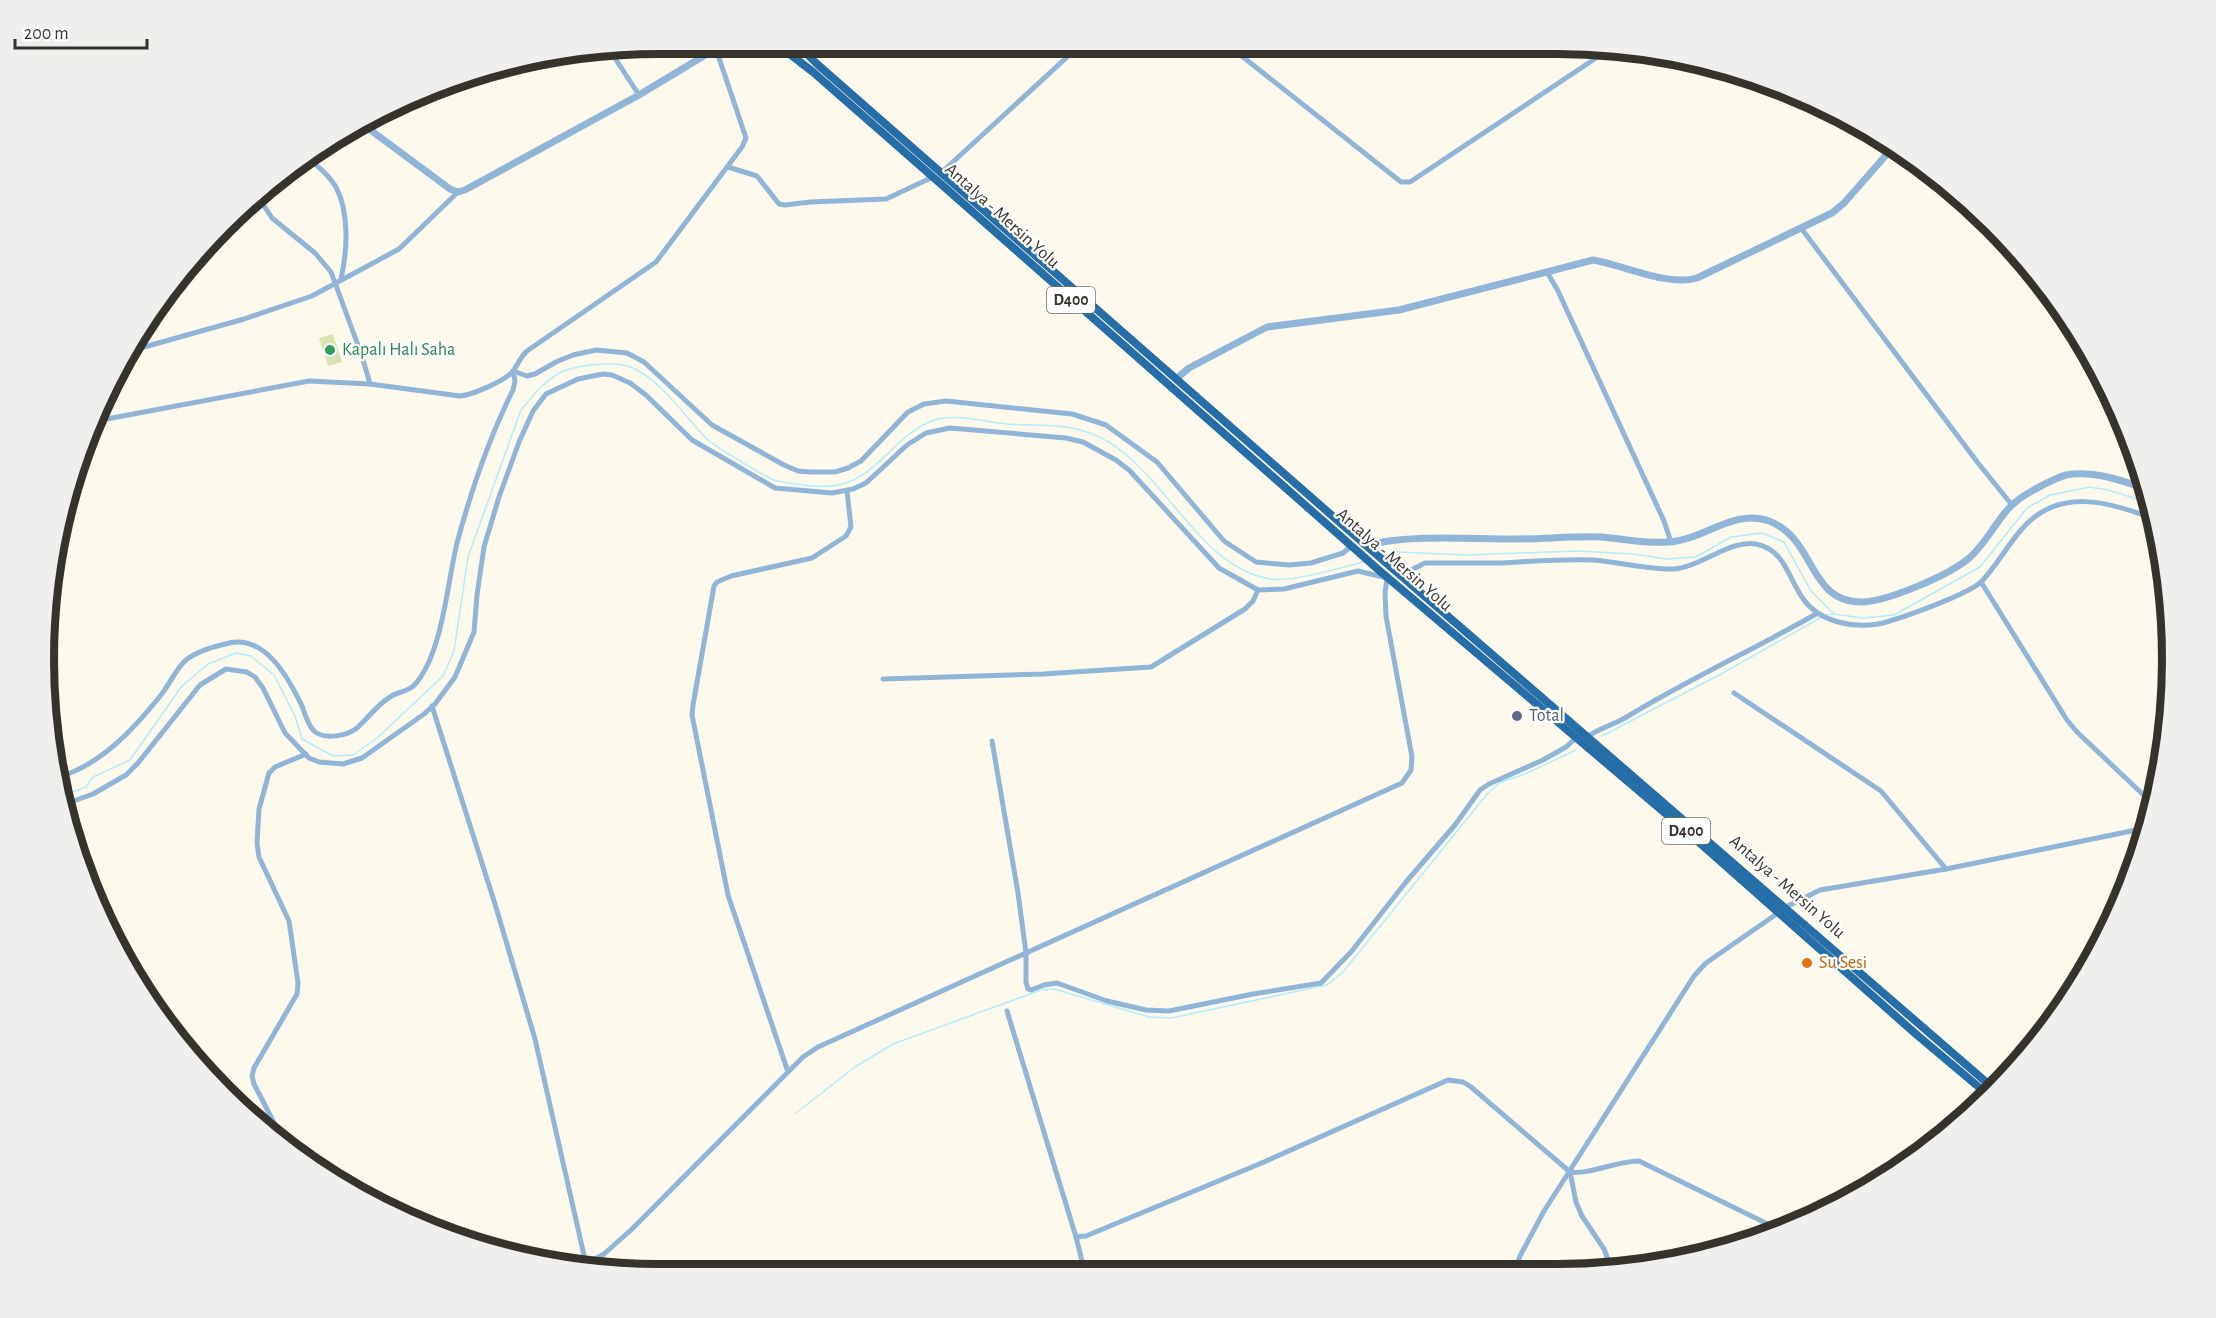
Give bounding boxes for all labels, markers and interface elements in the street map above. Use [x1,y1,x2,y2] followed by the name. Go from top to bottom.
[15,12,147,50] scale bar
[24,25,69,43] text: 200 m
[941,160,1063,272] street label: Antalya - Mersin Yolu
[1047,287,1095,313] road number: D400
[342,341,455,359] place label: Kapalı Halı Saha
[323,343,337,357] marker: Kapalı Halı Saha
[1333,505,1455,615] street label: Antalya - Mersin Yolu
[1529,707,1564,725] place label: Total
[1510,709,1524,723] marker: Total
[1662,818,1710,844] road number: D400
[1726,832,1848,942] street label: Antalya - Mersin Yolu
[1819,954,1867,972] place label: Su Sesi
[1800,956,1814,970] marker: Su Sesi

